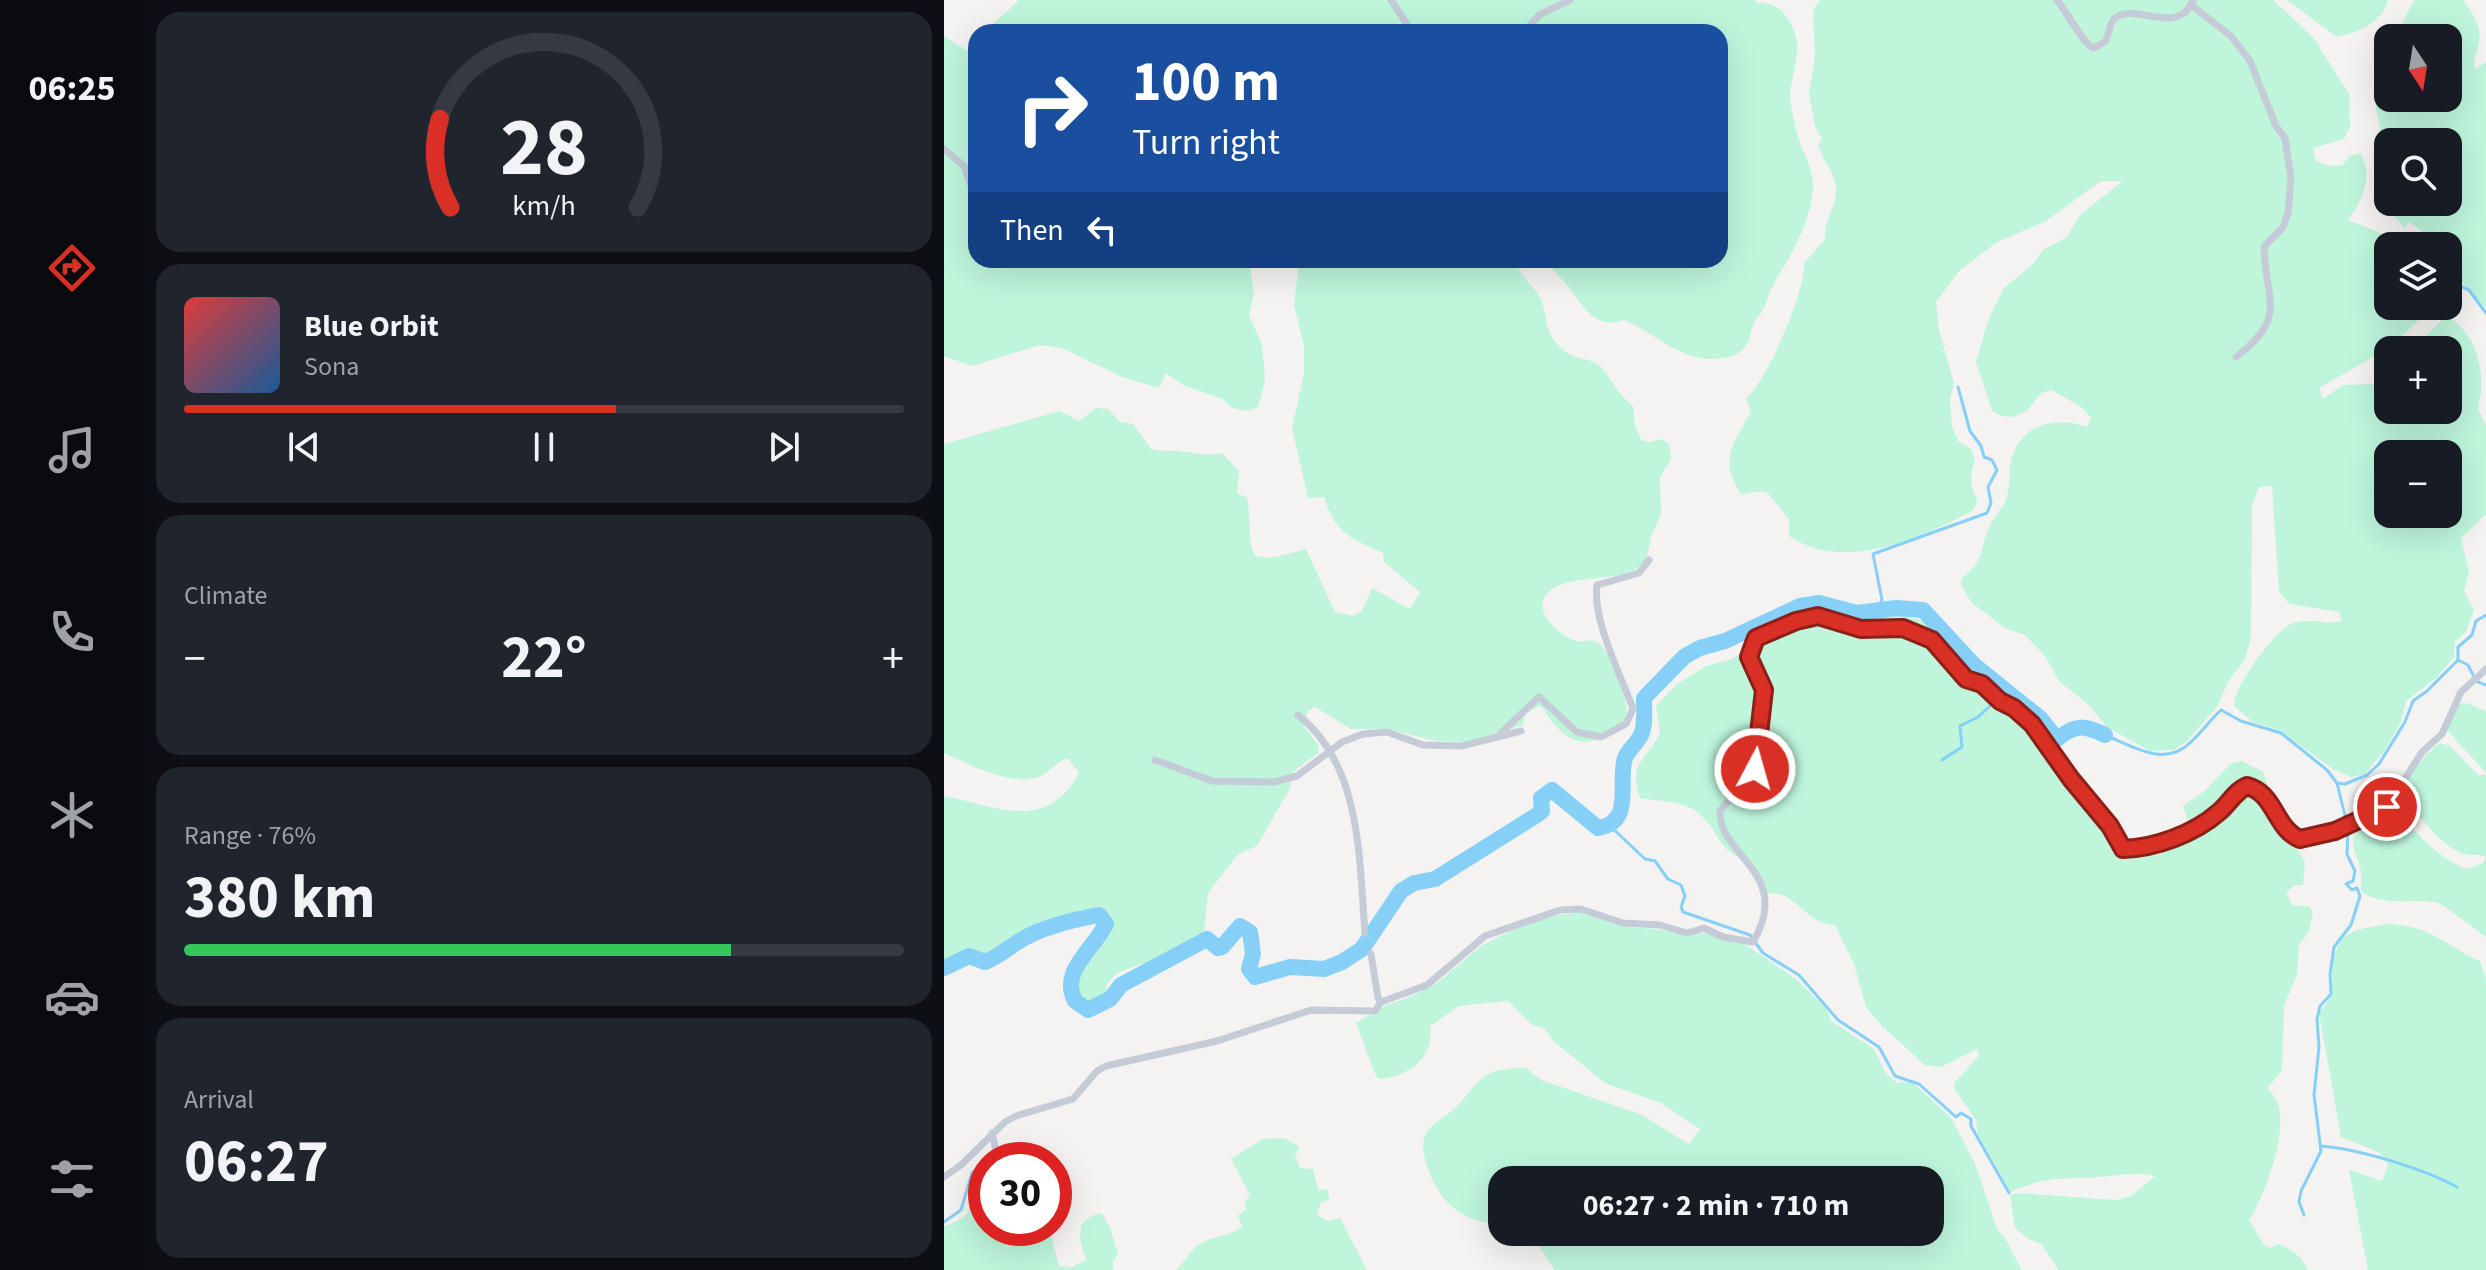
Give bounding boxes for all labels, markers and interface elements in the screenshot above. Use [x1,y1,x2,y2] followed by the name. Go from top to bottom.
[2374,24,2462,112] north arrow
[2374,24,2462,528] map controls
[1132,43,1280,122] text: 100 m
[1000,56,1104,160] icon: right
[29,63,115,114] text: 06:25
[500,88,588,206] text: 28
[1132,117,1280,168] text: Turn right
[2374,128,2462,216] button: search
[512,186,576,226] text: km/h
[1080,208,1124,252] icon: left
[1000,209,1064,252] text: Then
[2374,232,2462,320] button: layers
[44,240,100,296] icon: directions
[304,305,439,348] text: Blue Orbit
[2374,336,2462,424] button: +
[304,348,359,385] text: Sona
[44,422,100,478] icon: music
[282,425,326,469] icon: previous
[522,425,566,469] icon: pause
[762,425,806,469] icon: next
[2374,440,2462,528] button: −
[184,577,268,614] text: Climate
[44,604,100,660] icon: phone
[501,616,587,701] text: 22°
[184,628,206,691] text: −
[882,628,904,691] text: +
[1713,727,1797,811] position arrow
[2353,773,2421,841] pin
[2365,785,2409,829] icon: arrive
[44,787,100,843] icon: climate
[184,817,316,854] text: Range · 76%
[184,856,375,941] text: 380 km
[44,969,100,1025] icon: car
[184,1081,254,1118] text: Arrival
[184,1120,329,1205] text: 06:27
[968,1142,1072,1246] speed limit sign: 30
[44,1151,100,1207] icon: filters
[1583,1184,1849,1227] text: 06:27 · 2 min · 710 m

